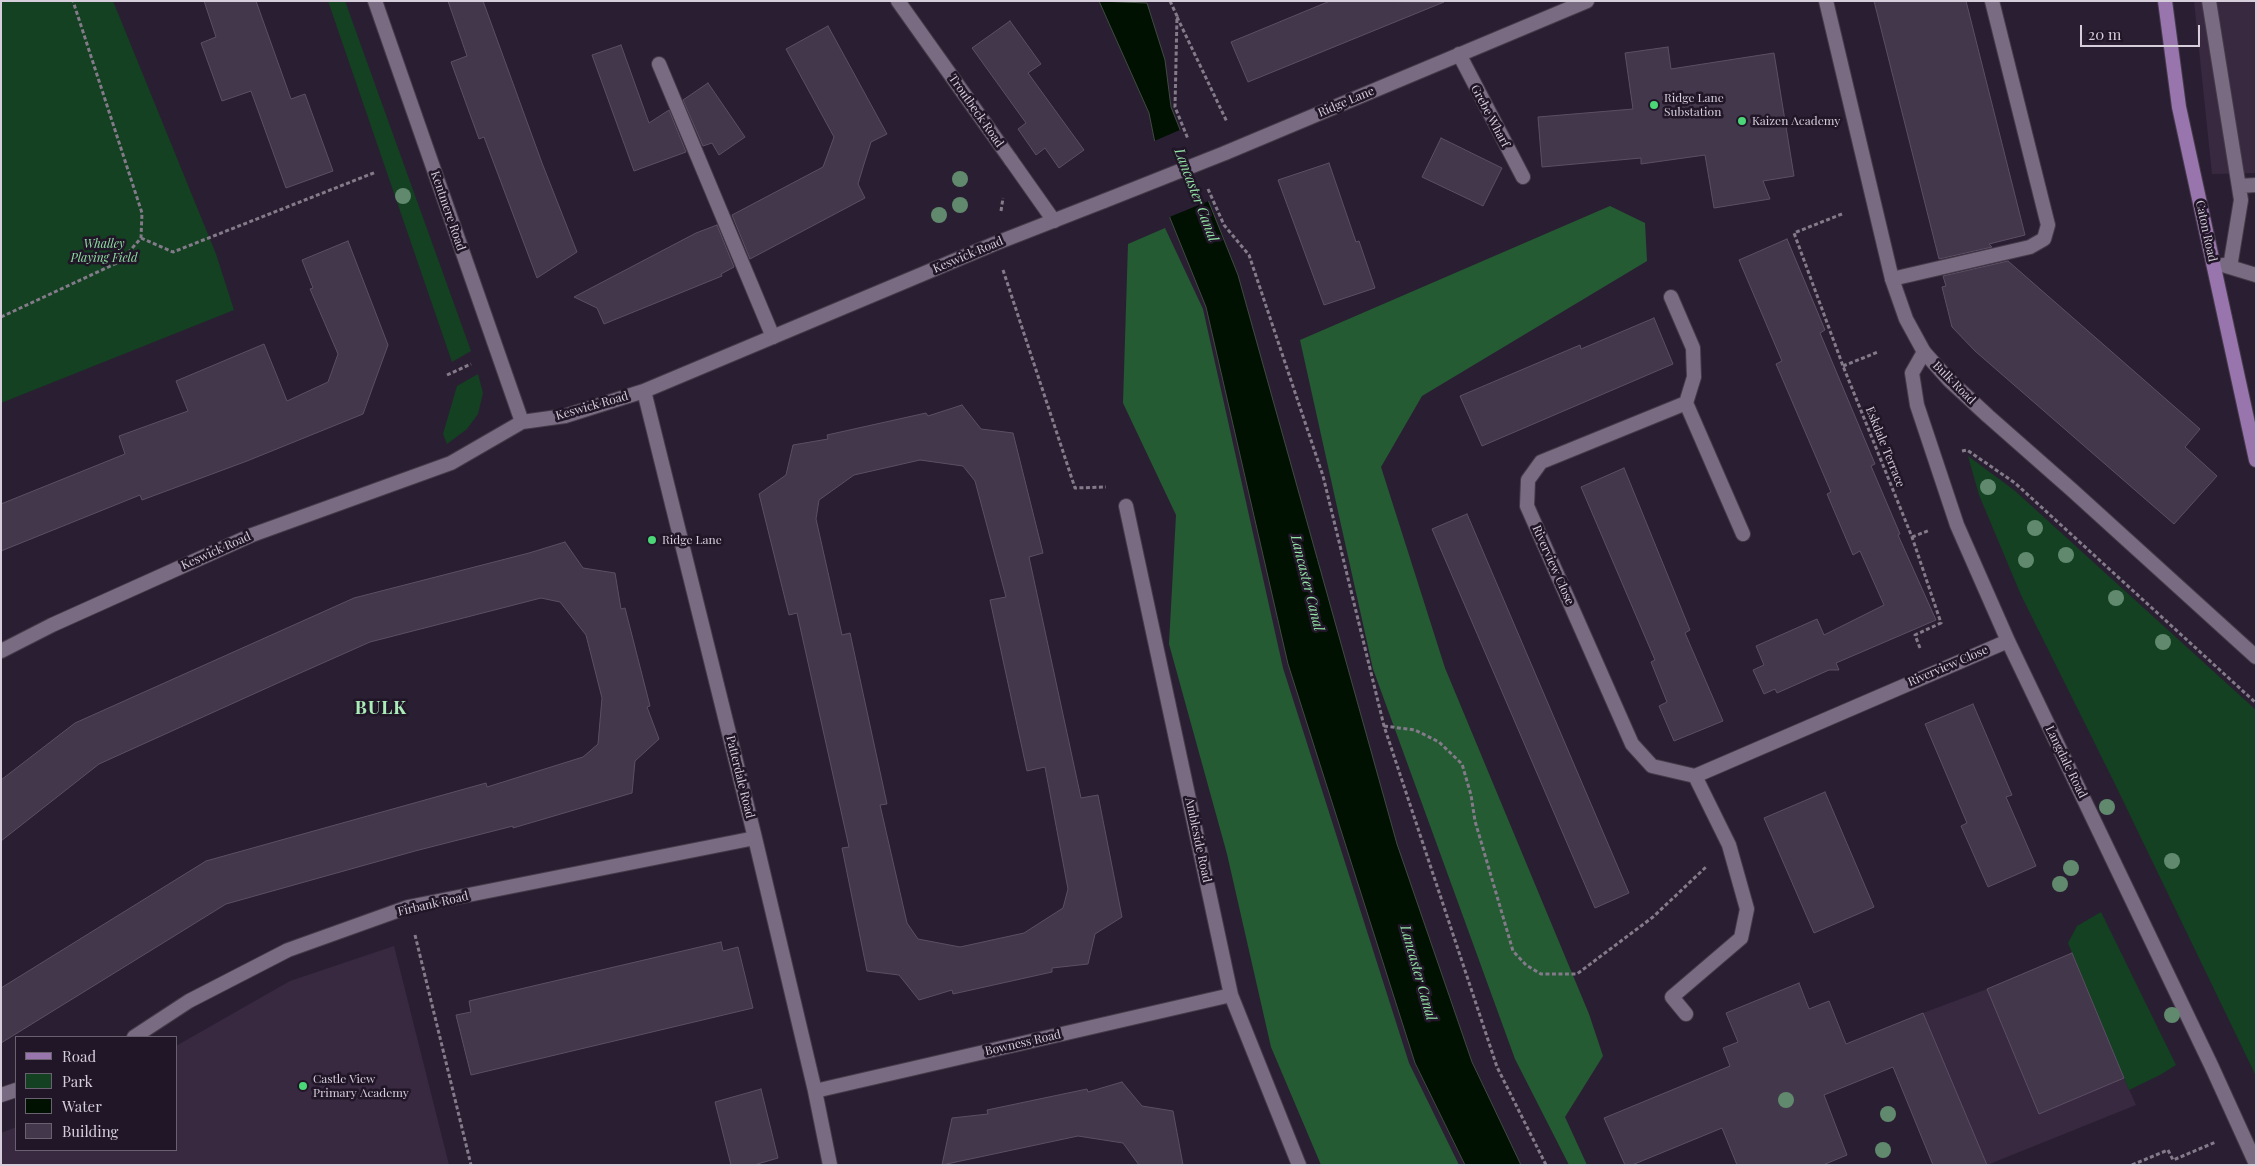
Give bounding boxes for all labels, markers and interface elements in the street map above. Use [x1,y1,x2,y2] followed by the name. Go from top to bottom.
[2082,15,2202,47] scale bar
[2088,24,2121,44] text: 20 m
[945,72,1007,150] street label: Troutbeck Road
[1468,82,1512,150] street label: Grebe Wharf
[1316,84,1376,120] street label: Ridge Lane
[1664,91,1724,119] place label: Ridge Lane Substation
[1648,99,1660,111] marker: Ridge Lane Substation
[1752,114,1840,128] place label: Kaizen Academy
[1736,115,1748,127] marker: Kaizen Academy
[1170,146,1222,244] water label: Lancaster Canal
[428,169,468,253] street label: Kentmere Road
[2192,199,2220,263] street label: Caton Road
[931,234,1005,276] street label: Keswick Road
[71,237,137,265] park label: Whalley Playing Field
[1930,359,1978,407] street label: Bulk Road
[554,389,630,423] street label: Keswick Road
[1862,405,1908,489] street label: Eskdale Terrace
[1529,523,1577,607] street label: Riverview Close
[179,529,253,573] street label: Keswick Road
[662,533,722,547] place label: Ridge Lane
[1287,533,1327,633] water label: Lancaster Canal
[646,534,658,546] marker: Ridge Lane
[1906,643,1990,689] street label: Riverview Close
[354,697,408,719] district label: BULK
[2042,723,2090,801] street label: Langdale Road
[723,734,757,820] street label: Patterdale Road
[1182,796,1214,884] street label: Ambleside Road
[396,889,470,919] street label: Firbank Road
[1396,923,1440,1023] water label: Lancaster Canal
[984,1027,1062,1059] street label: Bowness Road
[15,1036,178,1151] legend
[62,1046,96,1066] text: Road
[62,1071,93,1091] text: Park
[313,1072,409,1100] place label: Castle View Primary Academy
[297,1080,309,1092] marker: Castle View Primary Academy
[62,1096,102,1116] text: Water
[62,1121,118,1141] text: Building

